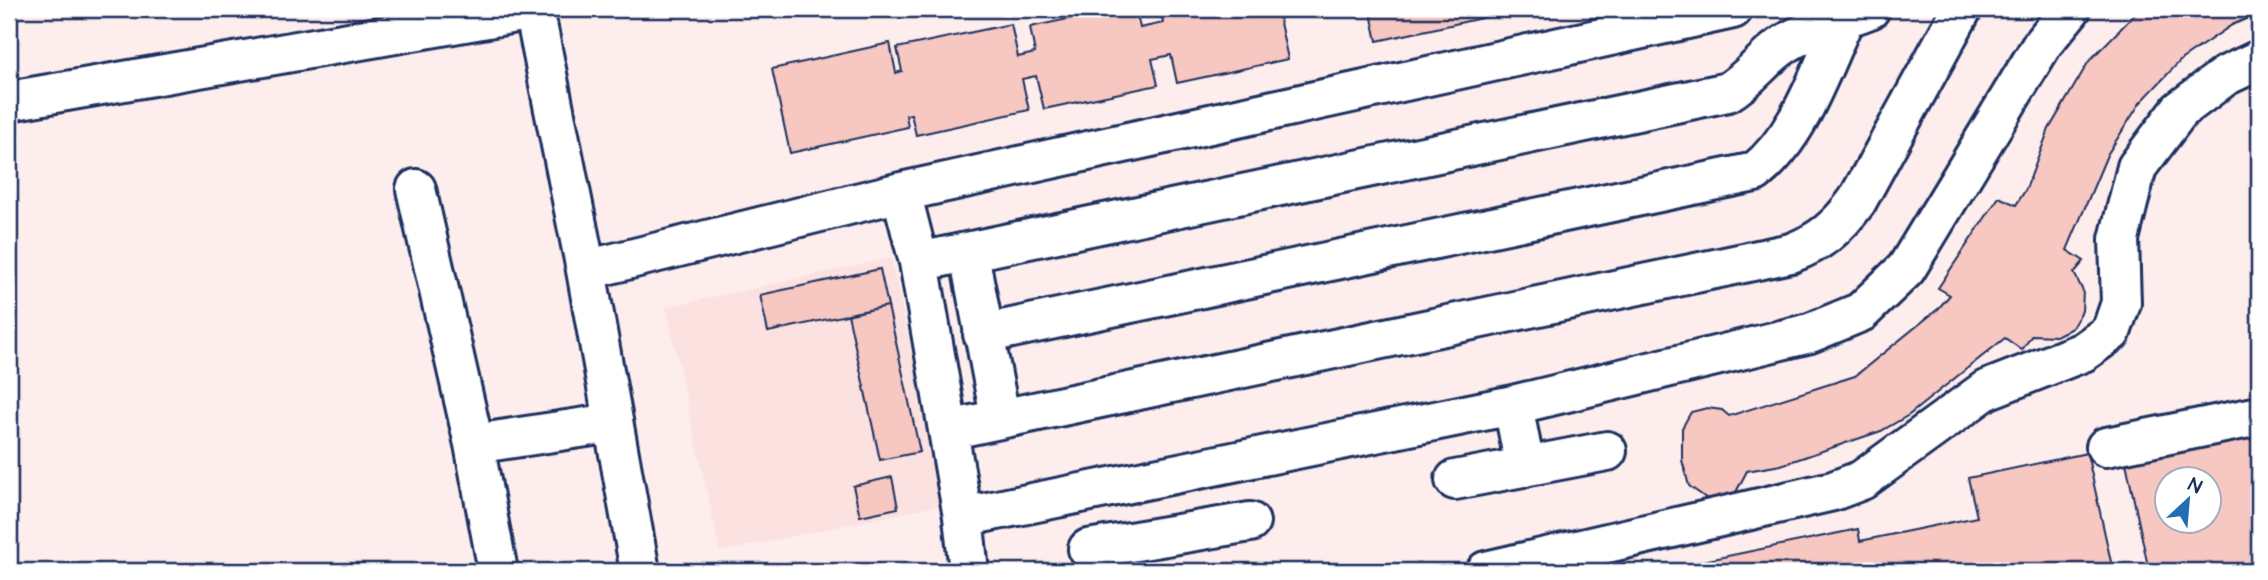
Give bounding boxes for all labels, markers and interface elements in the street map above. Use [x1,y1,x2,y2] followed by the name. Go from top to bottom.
[2152,464,2222,534] north arrow
[2184,471,2206,501] text: N

